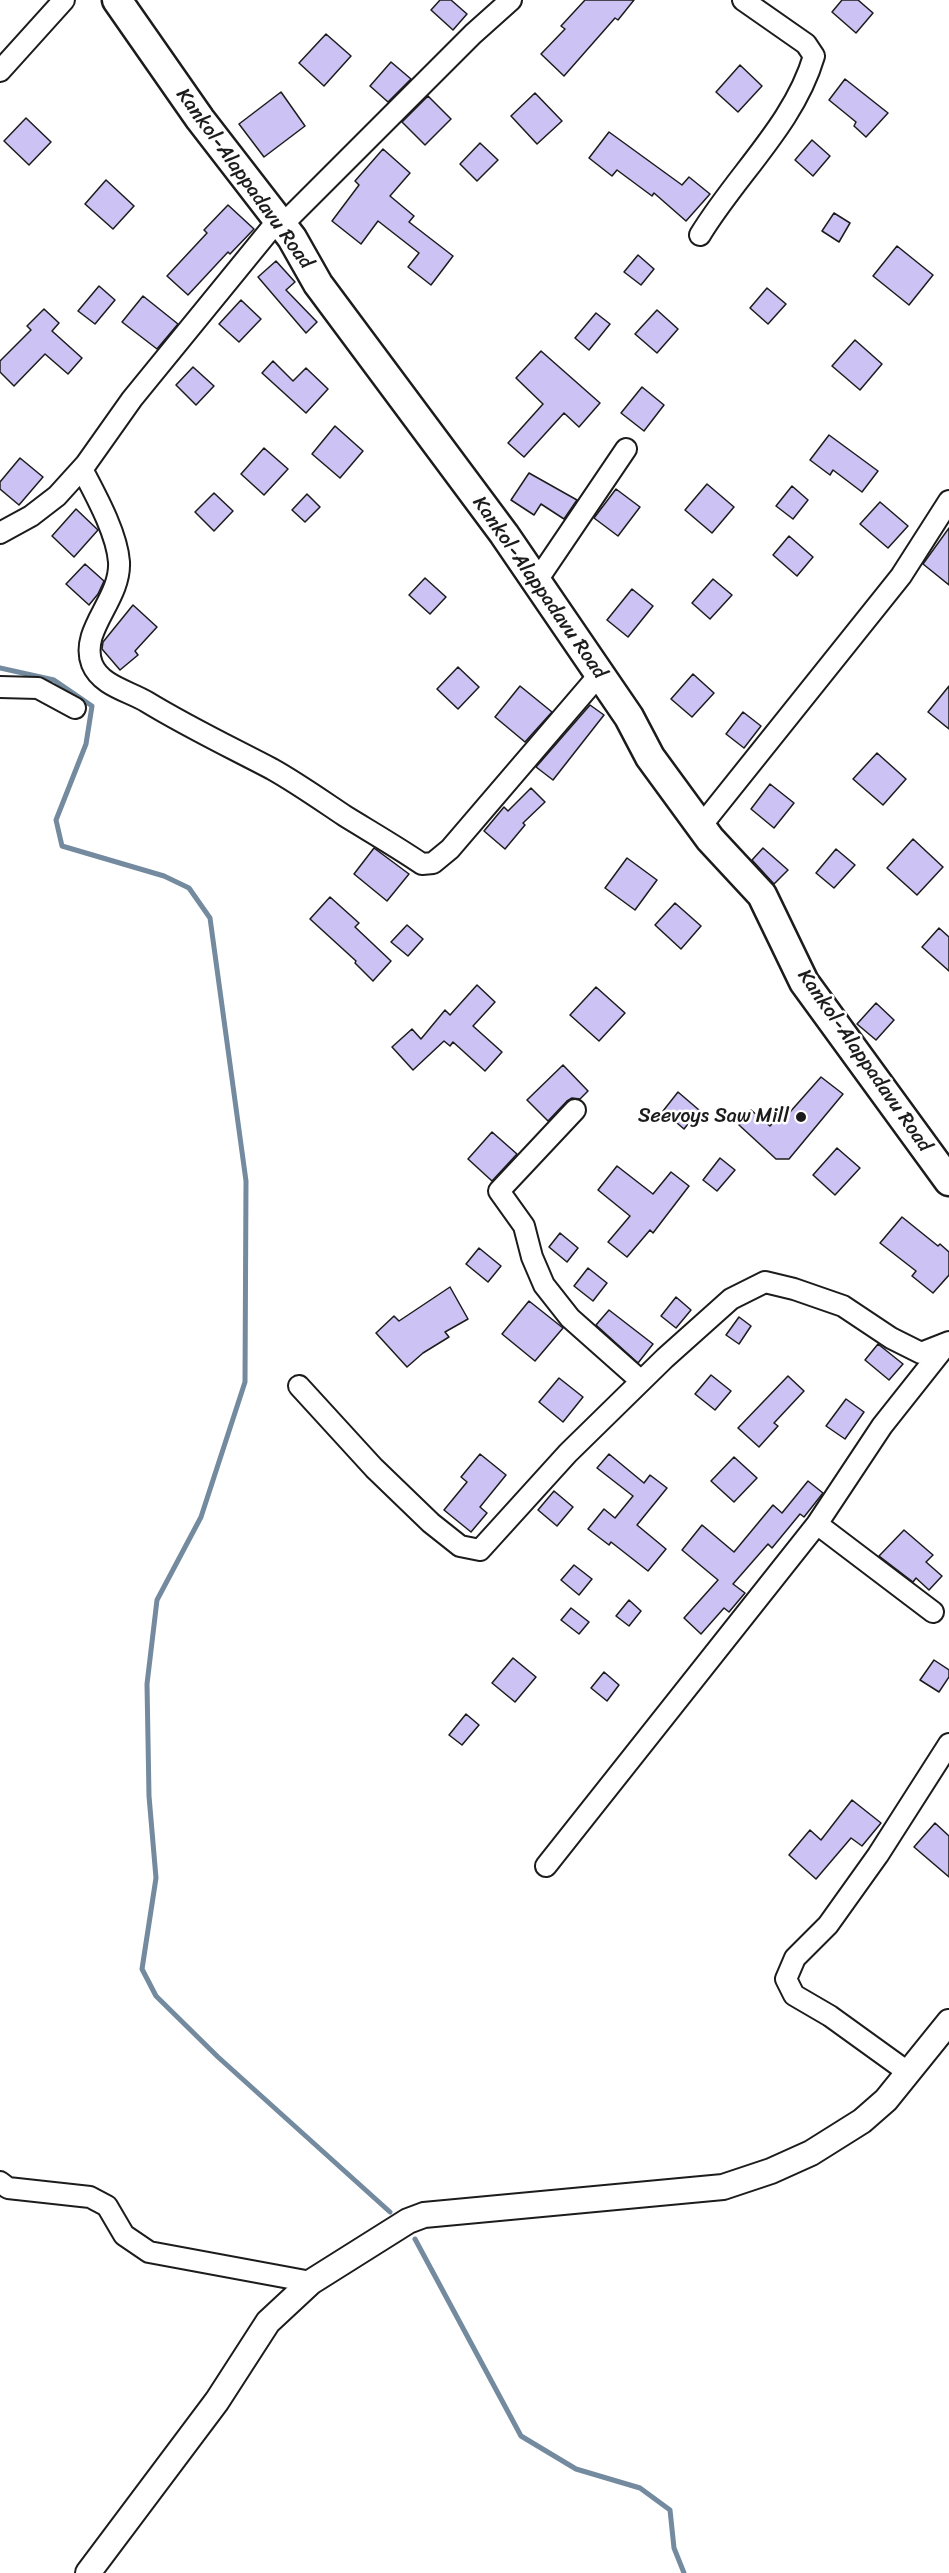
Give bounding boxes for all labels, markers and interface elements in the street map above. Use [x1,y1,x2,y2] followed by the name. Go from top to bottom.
[170,84,318,274] street label: Kankol-Alappadavu Road
[467,492,611,684] street label: Kankol-Alappadavu Road
[792,965,936,1157] street label: Kankol-Alappadavu Road
[638,1105,789,1129] place label: Seevoys Saw Mill
[794,1110,808,1124] marker: Seevoys Saw Mill

